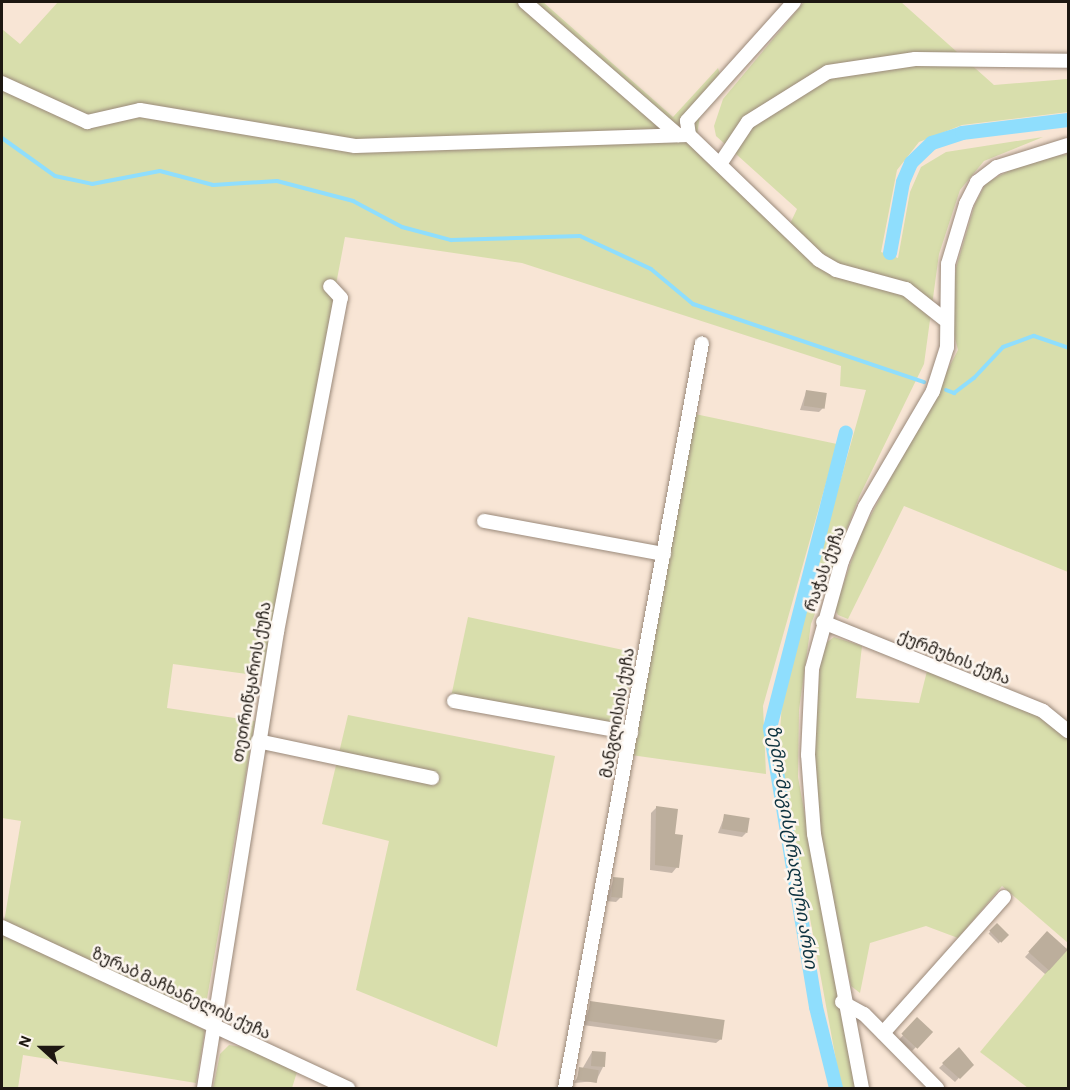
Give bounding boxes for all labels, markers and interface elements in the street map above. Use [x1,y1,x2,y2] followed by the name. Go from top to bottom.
[801,524,849,614] street label: რაჭას ქუჩა
[228,600,276,764] street label: თეთრიწყაროს ქუჩა
[895,627,1013,689] street label: ქურმუხის ქუჩა
[597,646,639,780] street label: მანგლისის ქუჩა
[761,724,821,970] water label: ზემო-მაგისტრალური არხი
[89,944,273,1044] street label: ზურაბ მაჩხანელის ქუჩა
[12,1018,72,1078] north arrow
[16,1033,35,1050] text: N

